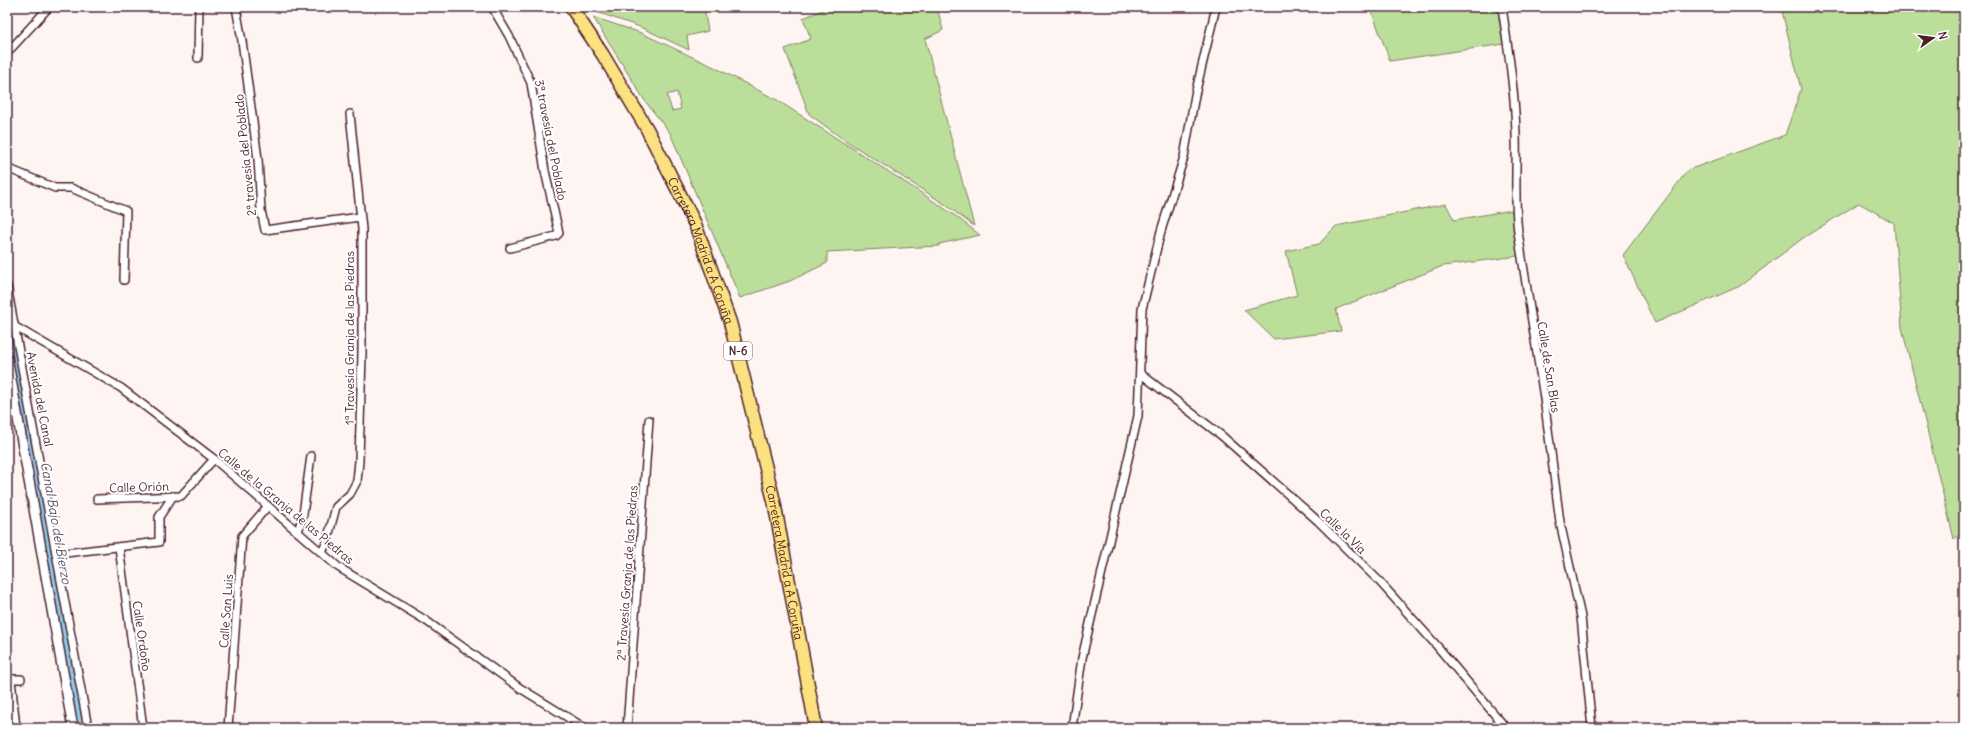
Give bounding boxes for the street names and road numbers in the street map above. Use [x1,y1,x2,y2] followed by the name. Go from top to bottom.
[532,78,570,202] street label: 3ª travesía del Poblado
[231,93,259,217] street label: 2ª travesía del Poblado
[665,174,738,326] street label: Carretera Madrid a A Coruña
[342,251,357,425] street label: 1ª Travesía Granja de las Piedras
[1534,320,1564,414] street label: Calle de San Blas
[724,342,752,360] road number: N-6
[23,350,57,448] street label: Avenida del Canal
[215,445,357,567] street label: Calle de la Granja de las Piedras
[109,478,169,496] street label: Calle Orión
[763,484,807,641] street label: Carretera Madrid a A Coruña
[613,485,641,661] street label: 2ª Travesía Granja de las Piedras
[1317,505,1369,557] street label: Calle la Vía
[216,573,236,649] street label: Calle San Luis
[130,600,154,672] street label: Calle Ordoño

